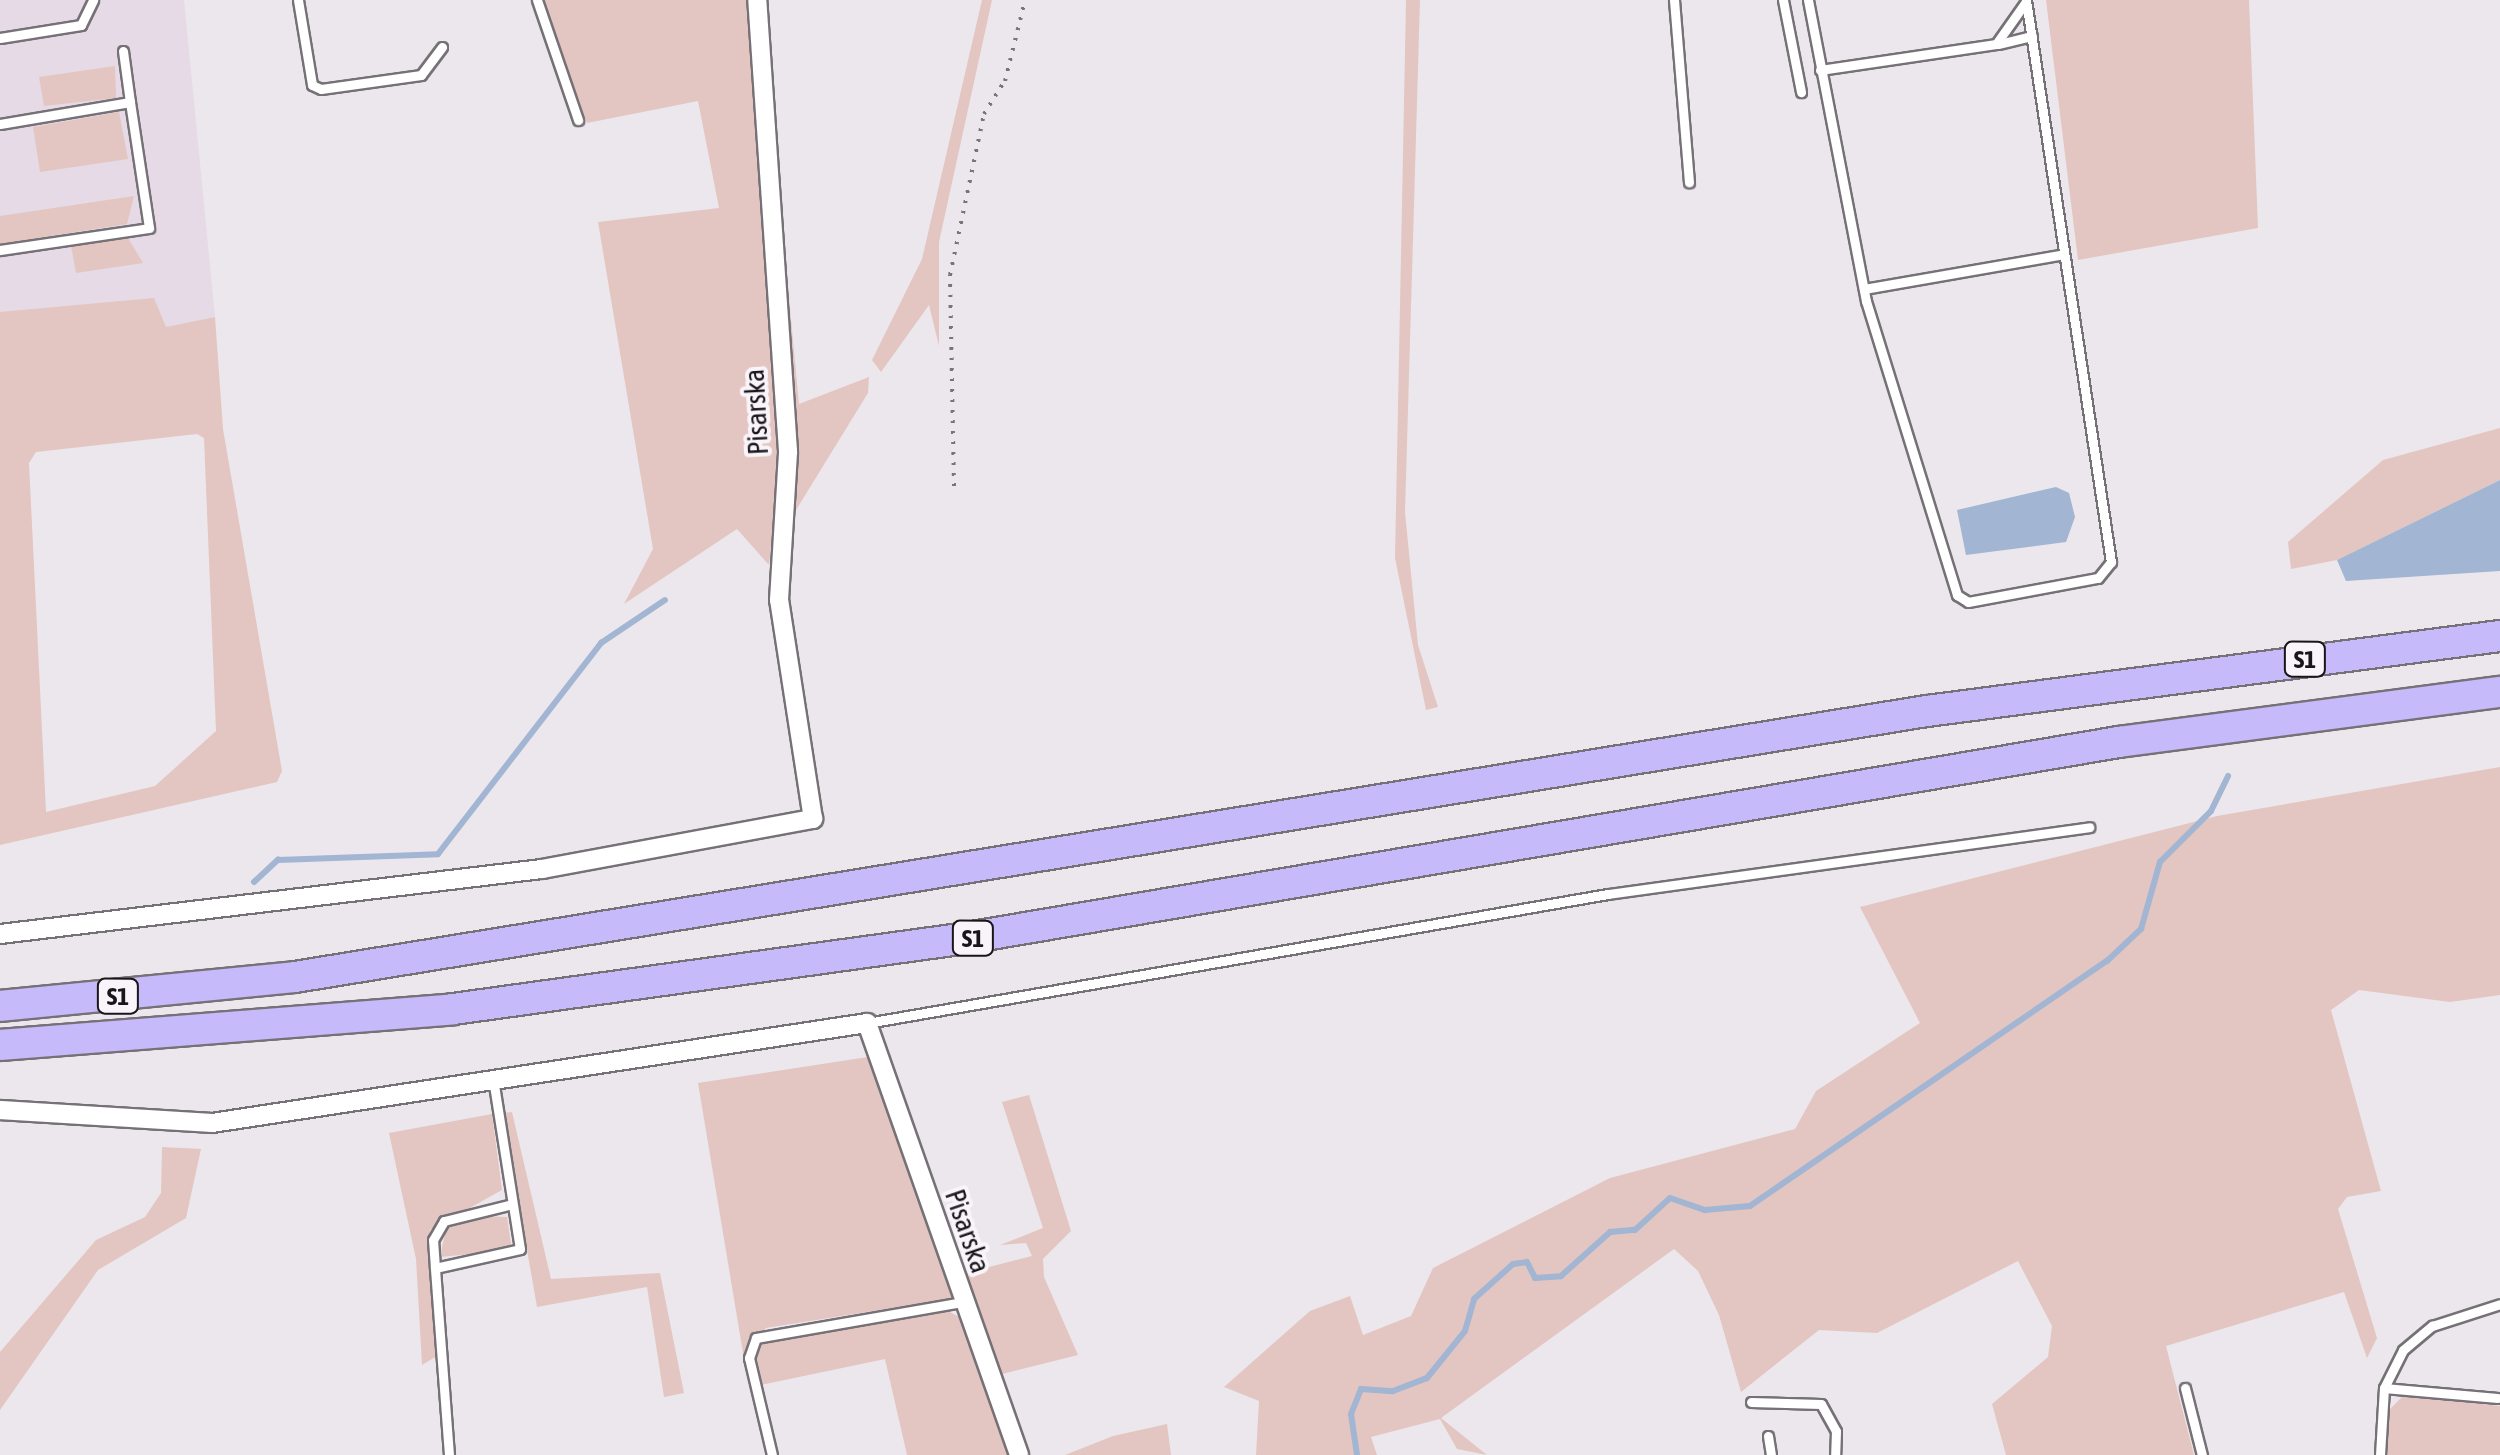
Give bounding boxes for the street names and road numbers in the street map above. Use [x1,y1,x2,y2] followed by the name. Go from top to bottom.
[737,368,775,456] street label: Pisarska
[2282,639,2328,679] road number: S1
[950,918,996,958] road number: S1
[96,976,140,1016] road number: S1
[938,1185,998,1277] street label: Pisarska

